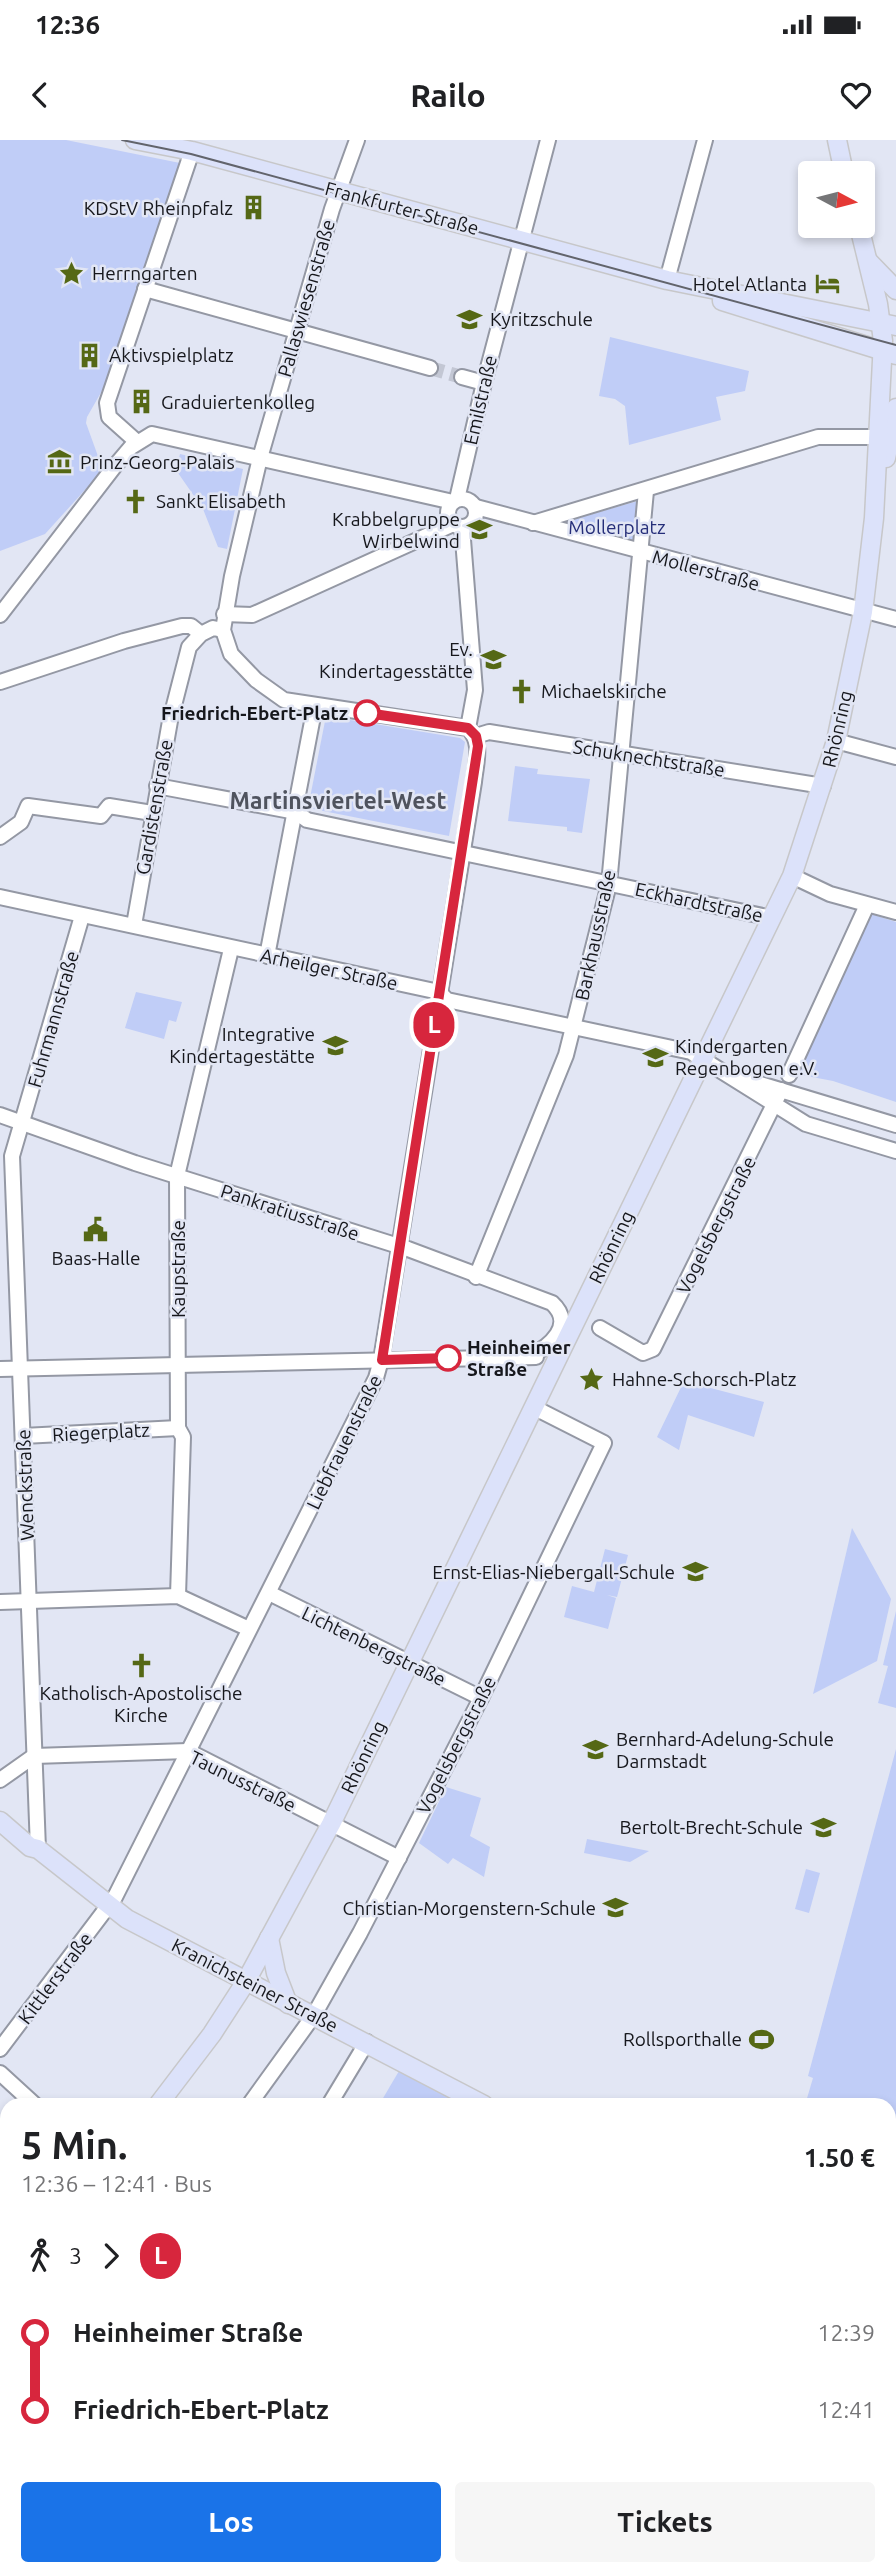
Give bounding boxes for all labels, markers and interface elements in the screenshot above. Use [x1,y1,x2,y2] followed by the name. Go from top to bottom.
[35,10,100,39] text: 12:36
[21,76,59,114] icon: back
[837,76,875,114] icon: heart
[410,77,486,113] text: Railo
[798,161,875,238] north arrow
[798,161,875,238] map controls
[323,177,481,239] street label: Frankfurter Straße
[239,194,267,222] building icon: KDStV Rheinpfalz
[84,197,233,219] place label: KDStV Rheinpfalz
[273,217,339,379] street label: Pallaswiesenstraße
[58,259,86,287] place icon: Herrngarten
[92,262,198,284] place label: Herrngarten
[813,270,841,298] hotel icon: Hotel Atlanta
[693,273,807,295] place label: Hotel Atlanta
[456,305,484,333] school or university icon: Kyritzschule
[490,308,593,330] place label: Kyritzschule
[75,341,103,369] building icon: Aktivspielplatz
[109,344,234,366] place label: Aktivspielplatz
[459,353,501,447] street label: Emilstraße
[127,388,155,416] building icon: Graduiertenkolleg
[161,391,315,413] place label: Graduiertenkolleg
[46,448,74,476] museum icon: Prinz-Georg-Palais
[80,451,235,473] place label: Prinz-Georg-Palais
[122,487,150,515] church icon: Sankt Elisabeth
[156,490,286,512] place label: Sankt Elisabeth
[332,508,460,552] place label: Krabbelgruppe Wirbelwind
[466,516,494,544] school or university icon: Krabbelgruppe Wirbelwind
[568,516,666,538] park label: Mollerplatz
[650,545,762,595] street label: Mollerstraße
[319,638,473,682] place label: Ev. Kindertagesstätte
[479,646,507,674] school or university icon: Ev. Kindertagesstätte
[507,677,535,705] church icon: Michaelskirche
[541,680,667,702] place label: Michaelskirche
[817,688,857,770] street label: Rhönring
[354,700,380,726] marker: Friedrich-Ebert-Platz
[161,702,348,724] place label: Friedrich-Ebert-Platz
[572,735,726,781] street label: Schuknechtstraße
[131,738,177,876] street label: Gardistenstraße
[230,788,446,813] district label: Martinsviertel-West
[570,868,620,1002] street label: Barkhausstraße
[633,878,765,926] street label: Eckhardtstraße
[258,944,400,994] street label: Arheilger Straße
[23,948,83,1090] street label: Fuhrmannstraße
[411,1002,457,1048] line badge: L
[427,1011,441,1038] text: L
[169,1023,315,1067] place label: Integrative Kindertagestätte
[321,1031,349,1059] school or university icon: Integrative Kindertagestätte
[675,1035,818,1079] place label: Kindergarten Regenbogen e.V.
[641,1043,669,1071] school or university icon: Kindergarten Regenbogen e.V.
[672,1153,760,1297] street label: Vogelsbergstraße
[218,1179,362,1245] street label: Pankratiusstraße
[584,1207,638,1287] street label: Rhönring
[82,1216,110,1244] public building icon: Baas-Halle
[167,1220,189,1318] street label: Kaupstraße
[52,1247,140,1269] place label: Baas-Halle
[467,1336,571,1380] place label: Heinheimer Straße
[435,1345,461,1371] marker: Heinheimer Straße
[578,1365,606,1393] place icon: Hahne-Schorsch-Platz
[612,1368,797,1390] place label: Hahne-Schorsch-Platz
[302,1371,386,1513] street label: Liebfrauenstraße
[52,1418,151,1446] street label: Riegerplatz
[12,1429,38,1541] street label: Wenckstraße
[681,1558,709,1586] school or university icon: Ernst-Elias-Niebergall-Schule
[432,1561,675,1583] place label: Ernst-Elias-Niebergall-Schule
[299,1602,449,1690] street label: Lichtenbergstraße
[127,1651,155,1679] church icon: Katholisch-Apostolische Kirche
[412,1673,500,1817] street label: Vogelsbergstraße
[39,1682,243,1726] place label: Katholisch-Apostolische Kirche
[336,1717,390,1797] street label: Rhönring
[616,1728,834,1772] place label: Bernhard-Adelung-Schule Darmstadt
[582,1736,610,1764] school or university icon: Bernhard-Adelung-Schule Darmstadt
[186,1746,300,1816] street label: Taunusstraße
[809,1813,837,1841] school or university icon: Bertolt-Brecht-Schule
[619,1816,803,1838] place label: Bertolt-Brecht-Schule
[602,1894,630,1922] school or university icon: Christian-Morgenstern-Schule
[343,1897,596,1919] place label: Christian-Morgenstern-Schule
[13,1928,97,2028] street label: Kittlerstraße
[168,1934,342,2036] street label: Kranichsteiner Straße
[748,2025,776,2053] sports icon: Rollsporthalle
[623,2028,742,2050] place label: Rollsporthalle
[21,2124,127,2166] text: 5 Min.
[804,2143,875,2172] text: 1.50 €
[21,2171,212,2196] text: 12:36 – 12:41 · Bus
[21,2237,59,2275] icon: walk
[92,2237,130,2275] icon: forward
[154,2242,167,2269] text: L
[69,2243,82,2268] text: 3
[73,2318,303,2347] text: Heinheimer Straße
[817,2320,875,2345] text: 12:39
[73,2395,329,2424] text: Friedrich-Ebert-Platz
[817,2397,875,2422] text: 12:41
[21,2482,441,2562] button: Los
[455,2482,875,2562] button: Tickets

